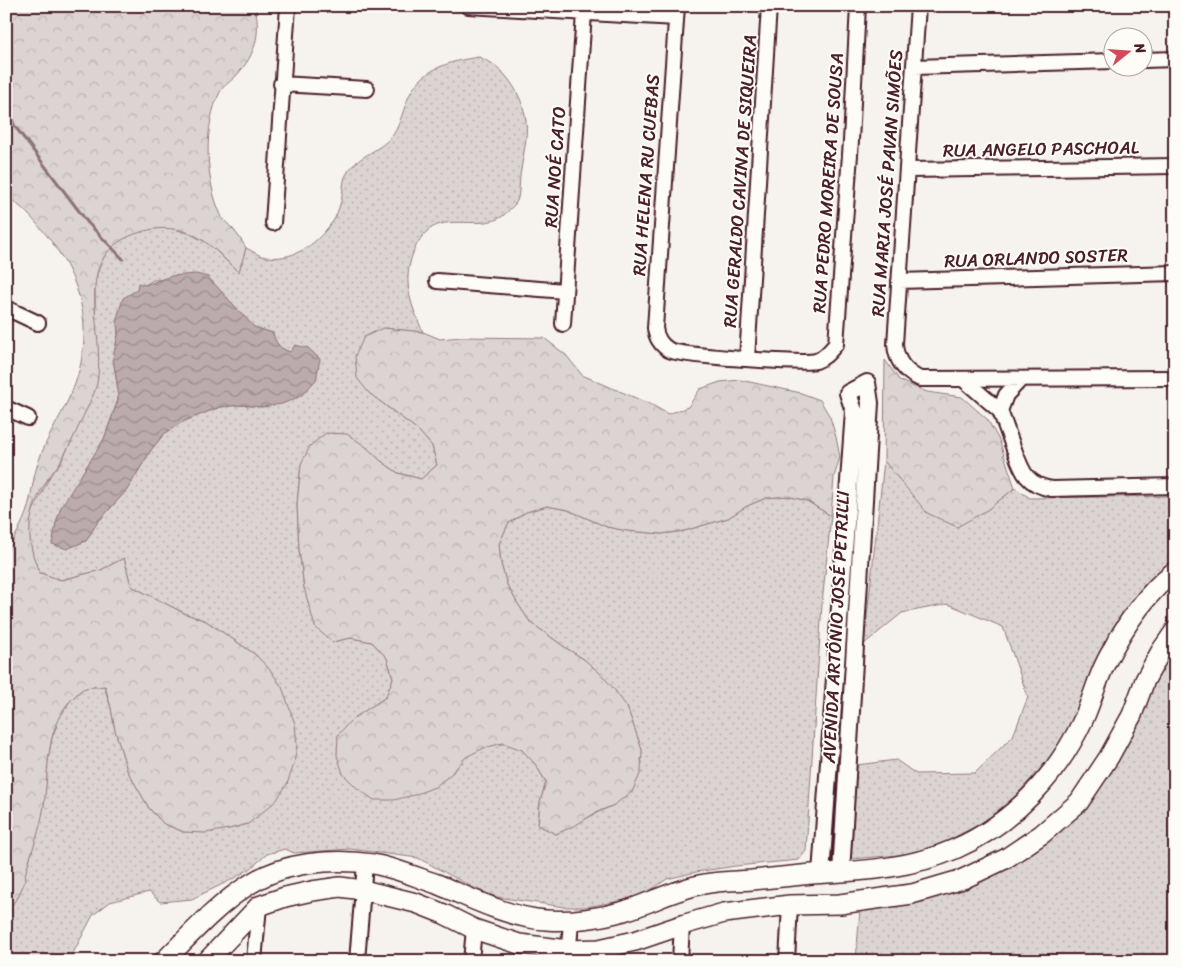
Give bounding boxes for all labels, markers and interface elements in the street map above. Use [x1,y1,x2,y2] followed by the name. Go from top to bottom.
[1104,28,1154,78] north arrow
[714,33,766,329] street label: RUA GERALDO CAVINA DE SIQUEIRA
[1126,39,1153,57] text: N
[862,48,912,318] street label: RUA MARIA JOSÉ PAVAN SIMÕES
[803,52,853,314] street label: RUA PEDRO MOREIRA DE SOUSA
[623,73,669,277] street label: RUA HELENA RU CUEBAS
[535,105,575,229] street label: RUA NOÉ CATO
[943,131,1140,167] street label: RUA ANGELO PASCHOAL
[944,239,1129,277] street label: RUA ORLANDO SOSTER
[813,489,859,765] street label: AVENIDA ARTÔNIO JOSÉ PETRILLI

